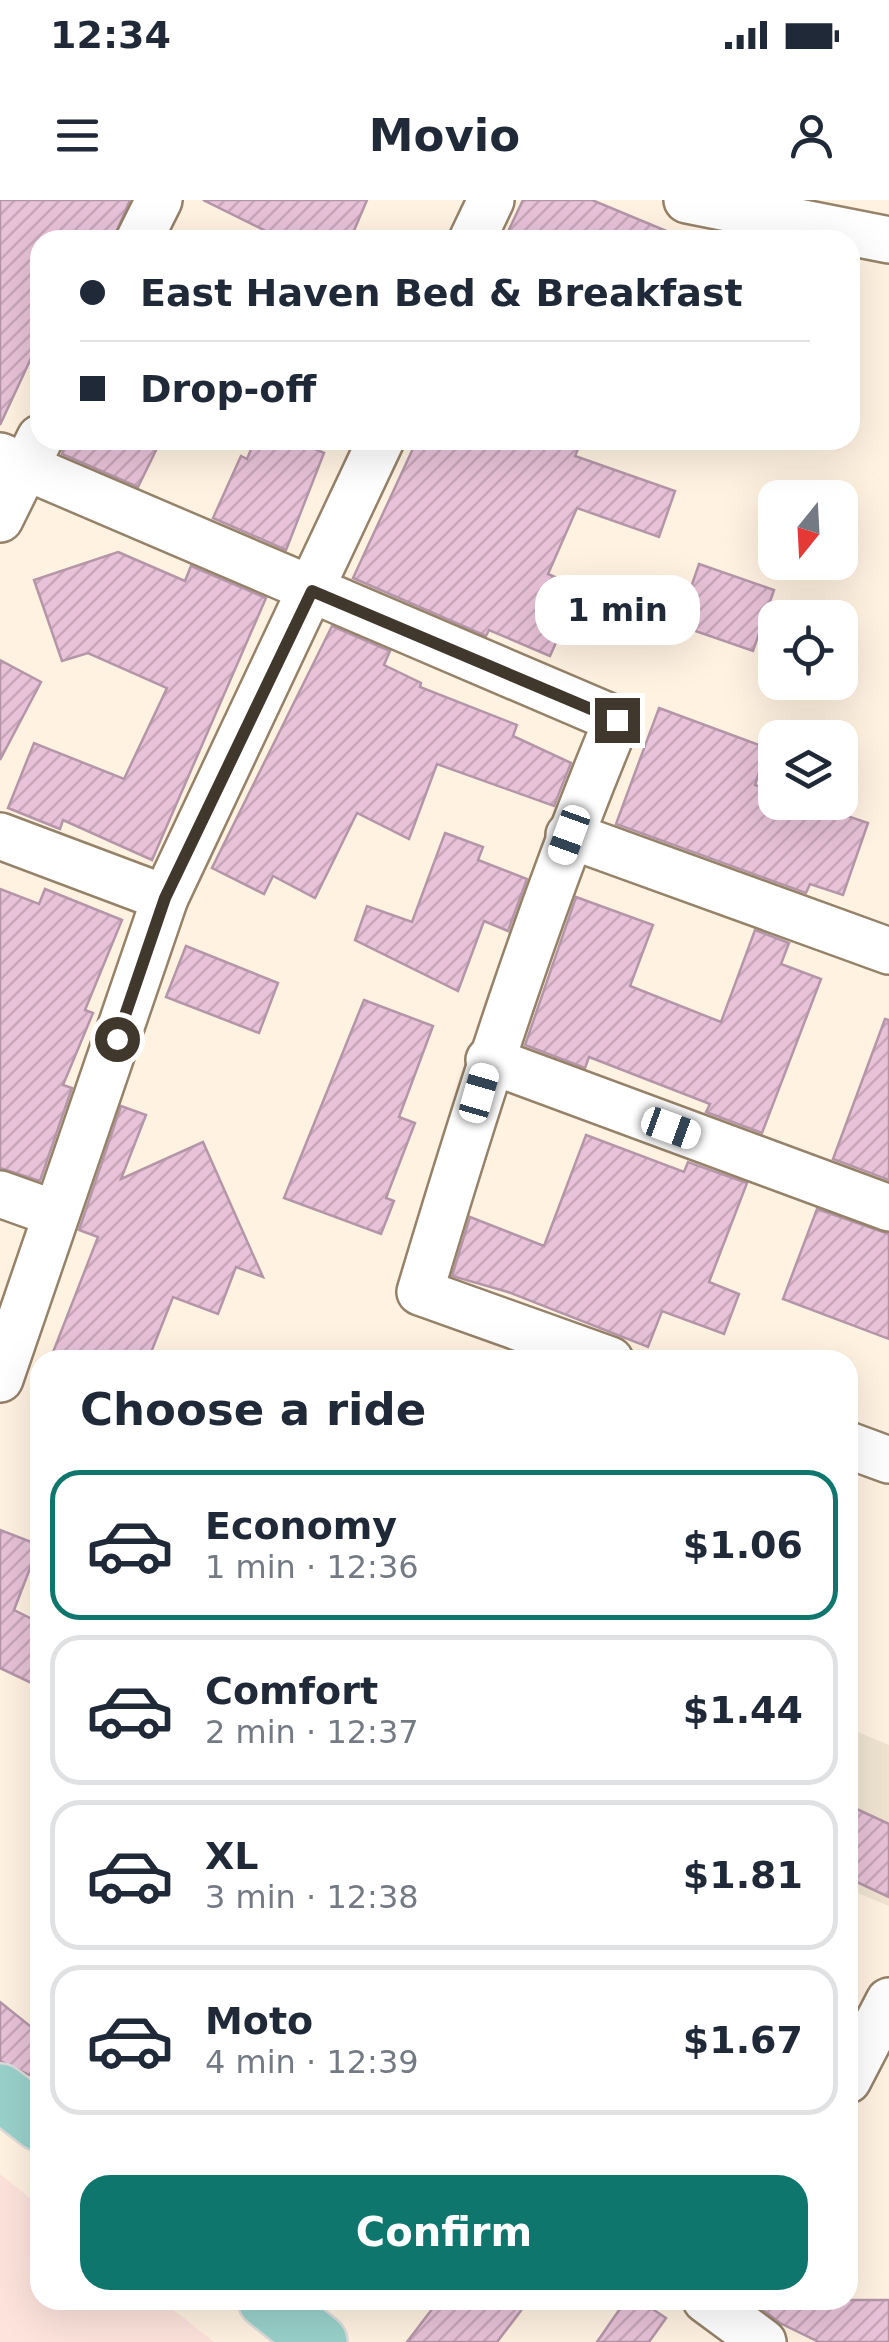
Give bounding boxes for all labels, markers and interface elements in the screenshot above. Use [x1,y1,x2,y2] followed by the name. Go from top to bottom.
[50,13,171,57] text: 12:34
[50,108,105,163] icon: menu
[784,108,839,163] icon: person
[369,109,520,162] text: Movio
[140,271,743,315] text: East Haven Bed & Breakfast
[140,367,316,411] text: Drop-off
[758,480,858,580] north arrow
[758,480,858,820] map controls
[534,575,700,645] callout: 1 min
[567,591,668,629] text: 1 min
[758,600,858,700] button: locate
[595,698,640,743] route end
[758,720,858,820] button: layers
[545,802,593,868] car
[95,1017,140,1062] route start
[456,1060,502,1126] car
[638,1104,704,1152] car
[80,1383,426,1436] text: Choose a ride
[85,1500,175,1590] icon: car
[205,1504,397,1548] text: Economy
[683,1523,803,1567] text: $1.06
[205,1548,419,1586] text: 1 min · 12:36
[85,1665,175,1755] icon: car
[205,1669,378,1713] text: Comfort
[683,1688,803,1732] text: $1.44
[205,1713,419,1751] text: 2 min · 12:37
[85,1830,175,1920] icon: car
[205,1834,259,1878] text: XL
[683,1853,803,1897] text: $1.81
[205,1878,419,1916] text: 3 min · 12:38
[85,1995,175,2085] icon: car
[205,1999,313,2043] text: Moto
[683,2018,803,2062] text: $1.67
[205,2043,419,2081] text: 4 min · 12:39
[80,2175,808,2290] button: Confirm

